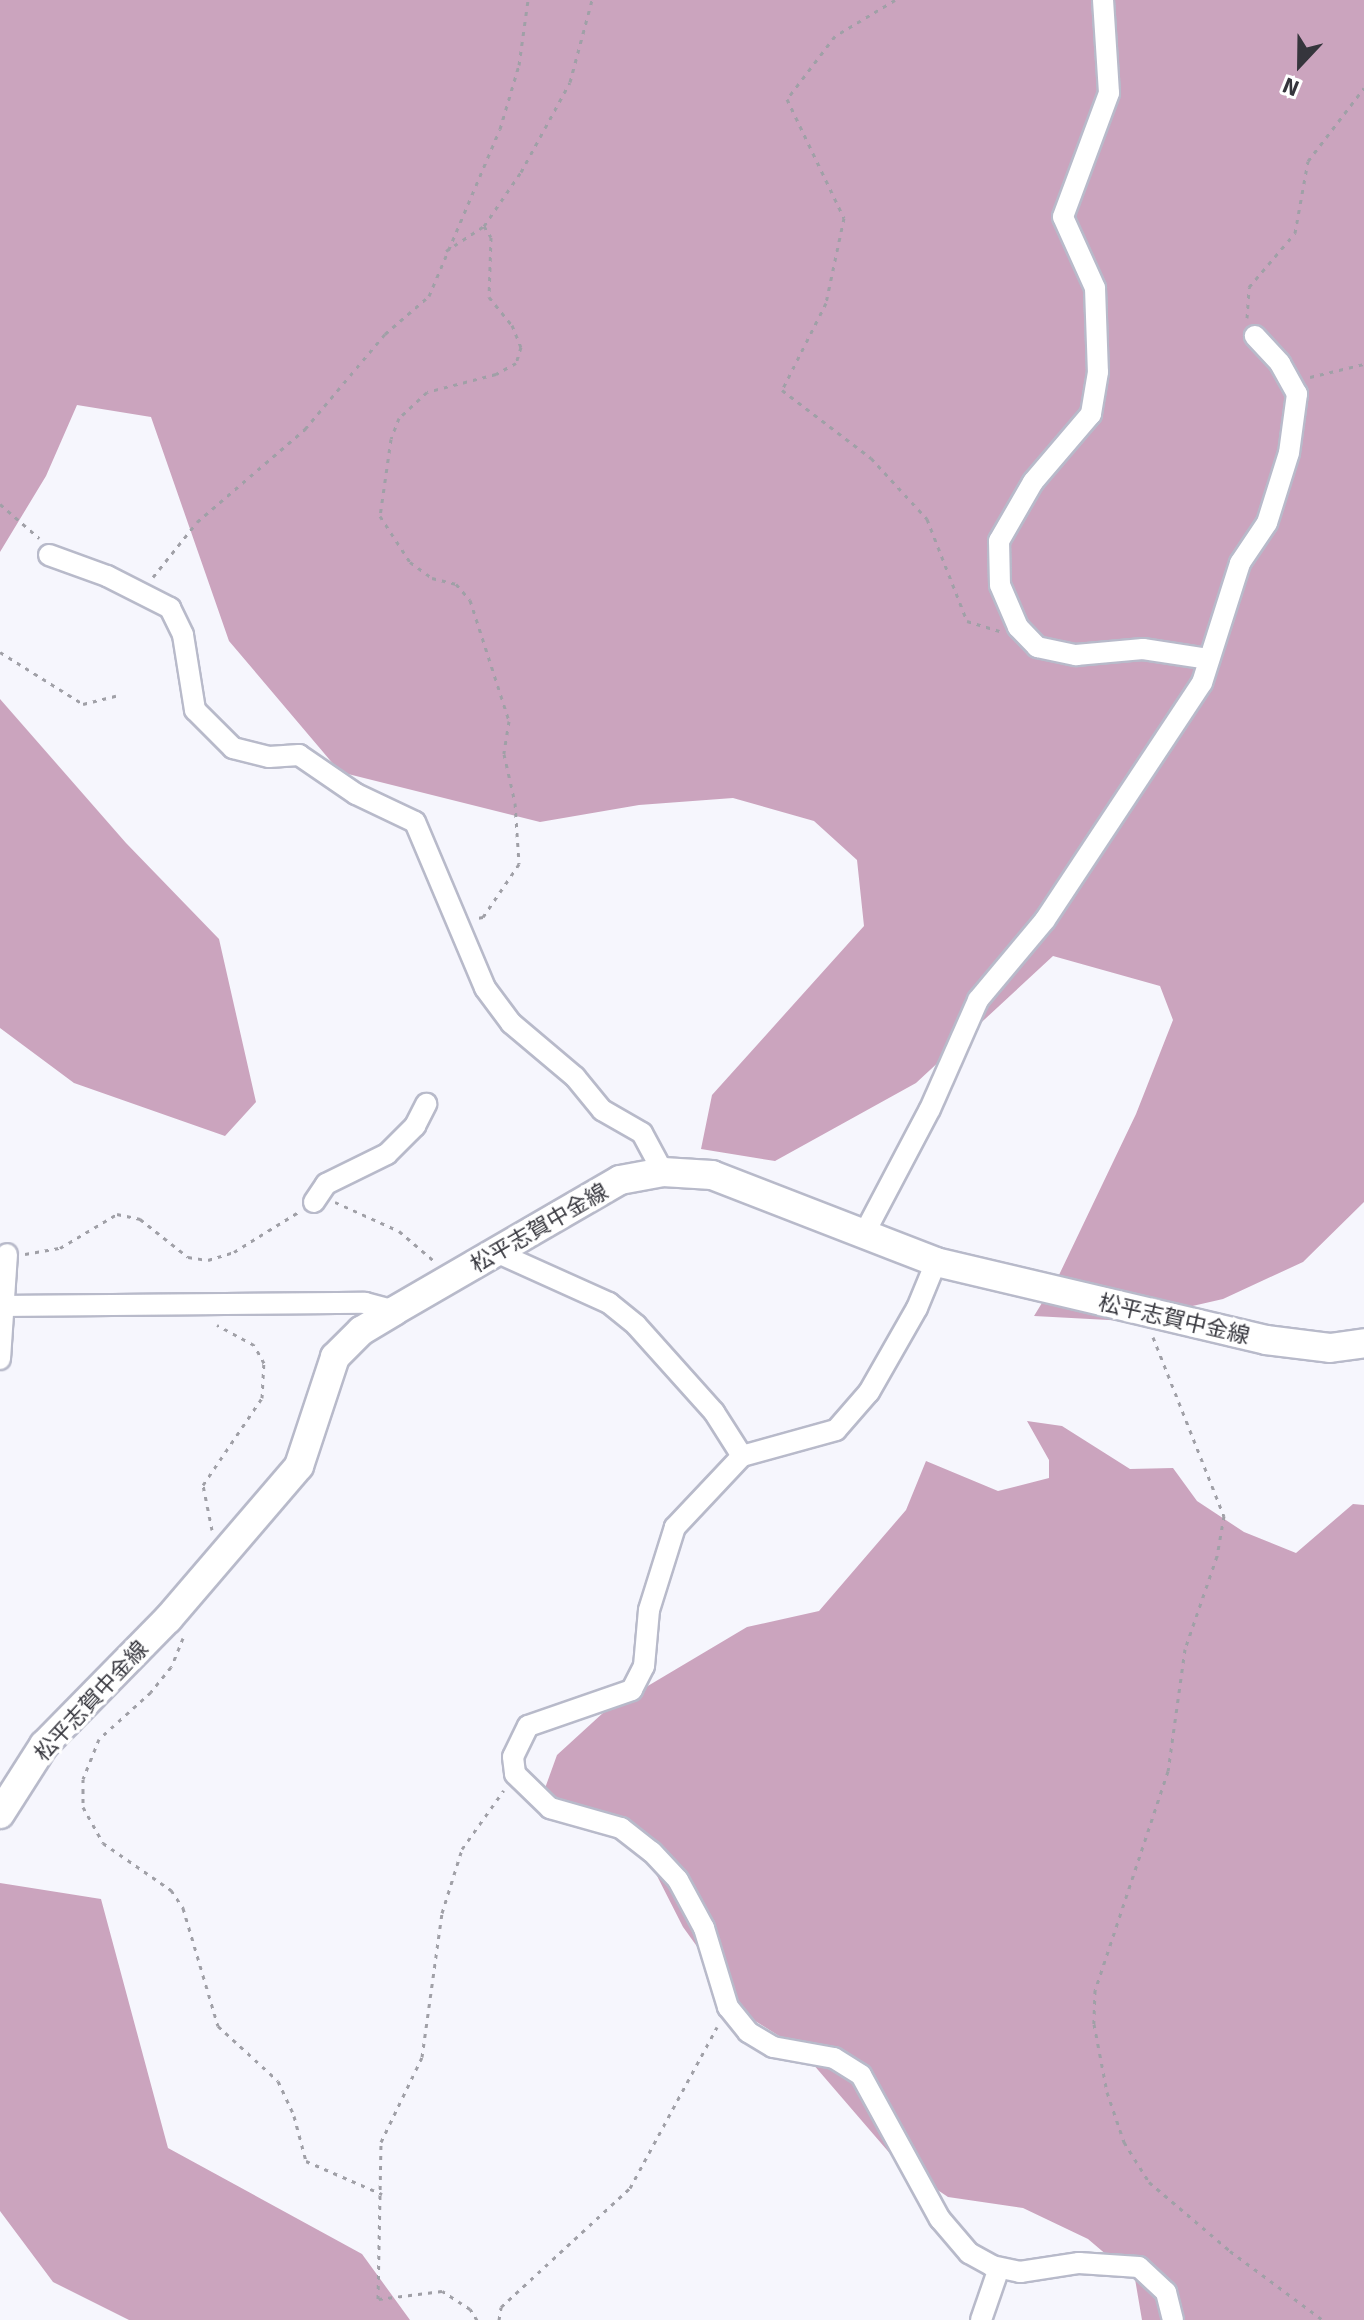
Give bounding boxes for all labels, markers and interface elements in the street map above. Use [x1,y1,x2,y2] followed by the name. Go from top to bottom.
[1260,24,1340,104] north arrow
[1279,71,1303,102] text: N
[466,1178,612,1278] street label: 松平志賀中金線
[1096,1289,1252,1349] street label: 松平志賀中金線
[29,1636,153,1766] street label: 松平志賀中金線

